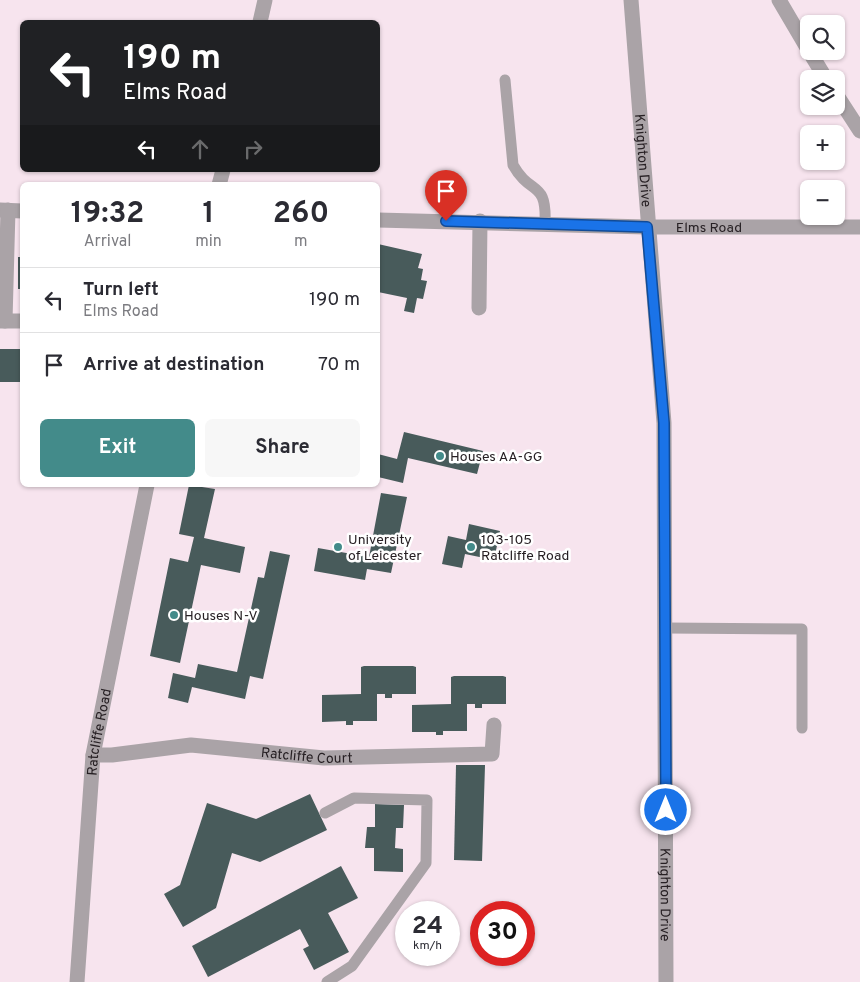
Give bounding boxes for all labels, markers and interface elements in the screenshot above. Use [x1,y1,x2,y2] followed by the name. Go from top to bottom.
[800,15,845,225] map controls
[800,15,845,60] button: search
[123,37,221,81] text: 190 m
[40,40,105,105] icon: left
[800,70,845,115] button: layers
[123,80,227,107] text: Elms Road
[630,113,654,208] street label: Knighton Drive
[800,125,845,170] button: +
[133,135,161,163] icon: left
[186,135,214,163] icon: ahead
[239,135,267,163] icon: right
[425,170,467,221] pin
[432,177,460,205] icon: arrive
[800,180,845,225] button: −
[71,196,144,233] text: 19:32
[202,196,214,233] text: 1
[273,196,329,233] text: 260
[676,220,742,237] street label: Elms Road
[84,232,131,252] text: Arrival
[195,232,222,252] text: min
[294,232,308,252] text: m
[83,278,159,302] text: Turn left
[40,286,68,314] icon: left
[309,288,360,312] text: 190 m
[83,302,159,322] text: Elms Road
[40,351,68,379] icon: arrive
[83,353,264,377] text: Arrive at destination
[318,353,360,377] text: 70 m
[40,419,195,477] button: Exit
[205,419,360,477] button: Share
[450,449,542,466] place label: Houses AA-GG
[434,450,446,462] marker: Houses AA-GG
[348,532,422,565] place label: University of Leicester
[481,532,569,565] place label: 103-105 Ratcliffe Road
[332,541,344,553] marker: University of Leicester
[465,541,477,553] marker: 103-105 Ratcliffe Road
[184,608,258,625] place label: Houses N-V
[168,609,180,621] marker: Houses N-V
[85,687,116,776] street label: Ratcliffe Road
[260,745,353,768] street label: Ratcliffe Court
[639,783,691,835] position arrow
[656,848,673,942] street label: Knighton Drive
[470,901,535,966] speed limit sign: 30
[412,911,443,943] text: 24
[413,938,442,954] text: km/h

